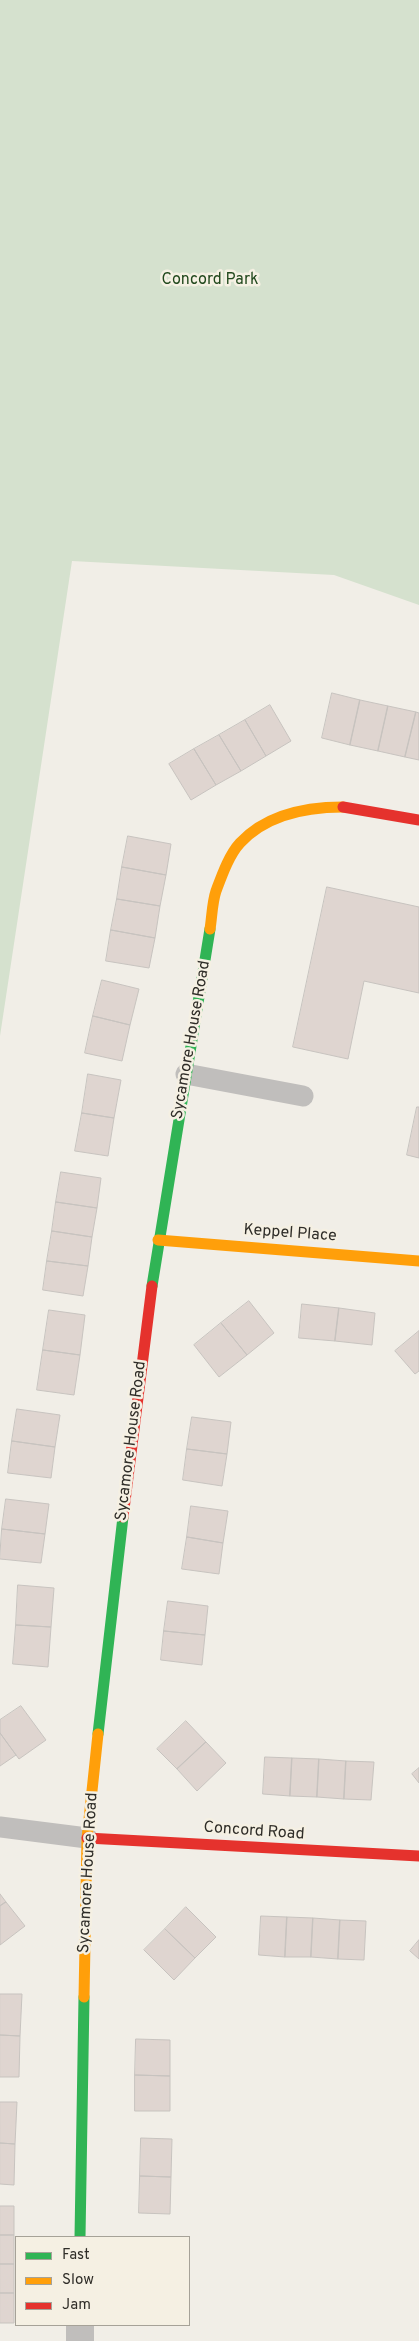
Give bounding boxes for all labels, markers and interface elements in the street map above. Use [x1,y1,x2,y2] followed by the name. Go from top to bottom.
[161,271,259,291] park label: Concord Park
[169,959,215,1121] street label: Sycamore House Road
[243,1221,337,1247] street label: Keppel Place
[113,1360,151,1522] street label: Sycamore House Road
[75,1792,103,1954] street label: Sycamore House Road
[203,1819,305,1845] street label: Concord Road
[15,2236,190,2326] legend
[62,2246,90,2265] text: Fast
[62,2271,94,2290] text: Slow
[62,2296,91,2315] text: Jam

